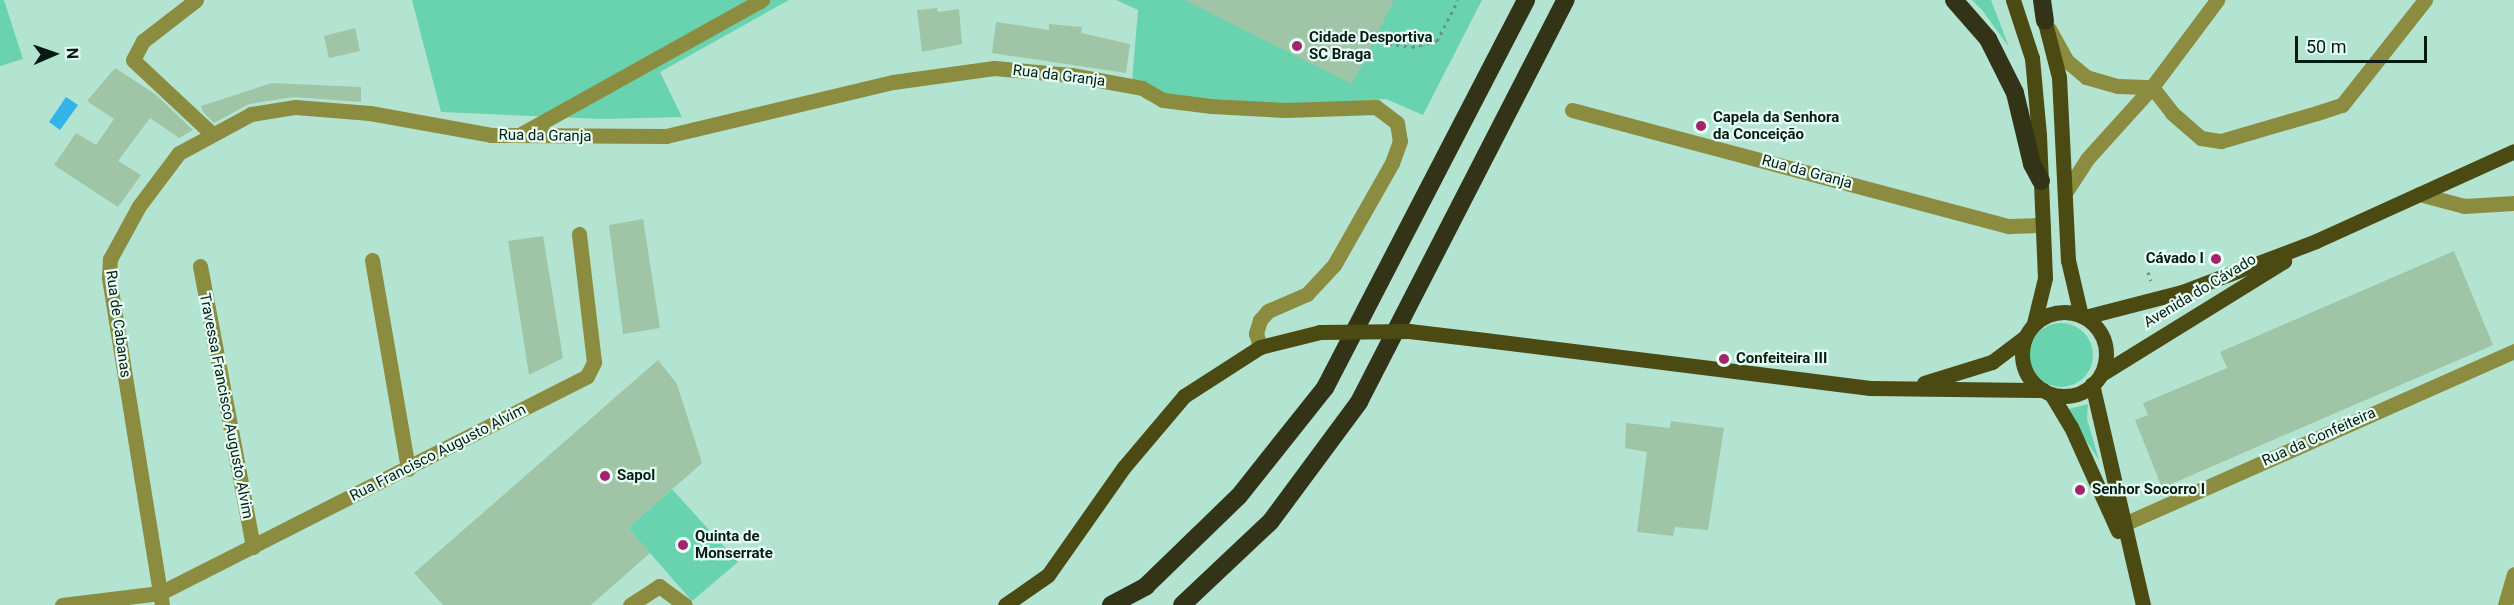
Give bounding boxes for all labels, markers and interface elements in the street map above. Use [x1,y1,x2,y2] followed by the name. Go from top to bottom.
[24,24,84,84] north arrow
[2298,24,2430,62] scale bar
[1309,28,1432,63] place label: Cidade Desportiva SC Braga
[2306,36,2346,57] text: 50 m
[1290,39,1304,53] marker: Cidade Desportiva SC Braga
[63,47,82,59] text: N
[1012,61,1106,91] street label: Rua da Granja
[1713,108,1839,143] place label: Capela da Senhora da Conceição
[1694,119,1708,133] marker: Capela da Senhora da Conceição
[498,126,592,146] street label: Rua da Granja
[1760,151,1854,193] street label: Rua da Granja
[2141,250,2259,332] street label: Avenida do Cávado
[2146,250,2204,268] place label: Cávado I
[2209,252,2223,266] marker: Cávado I
[102,269,134,379] street label: Rua de Cabanas
[195,292,257,520] street label: Travessa Francisco Augusto Alvim
[1736,350,1827,368] place label: Confeiteira III
[1717,352,1731,366] marker: Confeiteira III
[347,401,529,505] street label: Rua Francisco Augusto Alvim
[2259,404,2379,470] street label: Rua da Confeiteira
[617,467,655,485] place label: Sapol
[598,469,612,483] marker: Sapol
[2092,481,2205,499] place label: Senhor Socorro I
[2073,483,2087,497] marker: Senhor Socorro I
[695,527,773,562] place label: Quinta de Monserrate
[676,538,690,552] marker: Quinta de Monserrate

